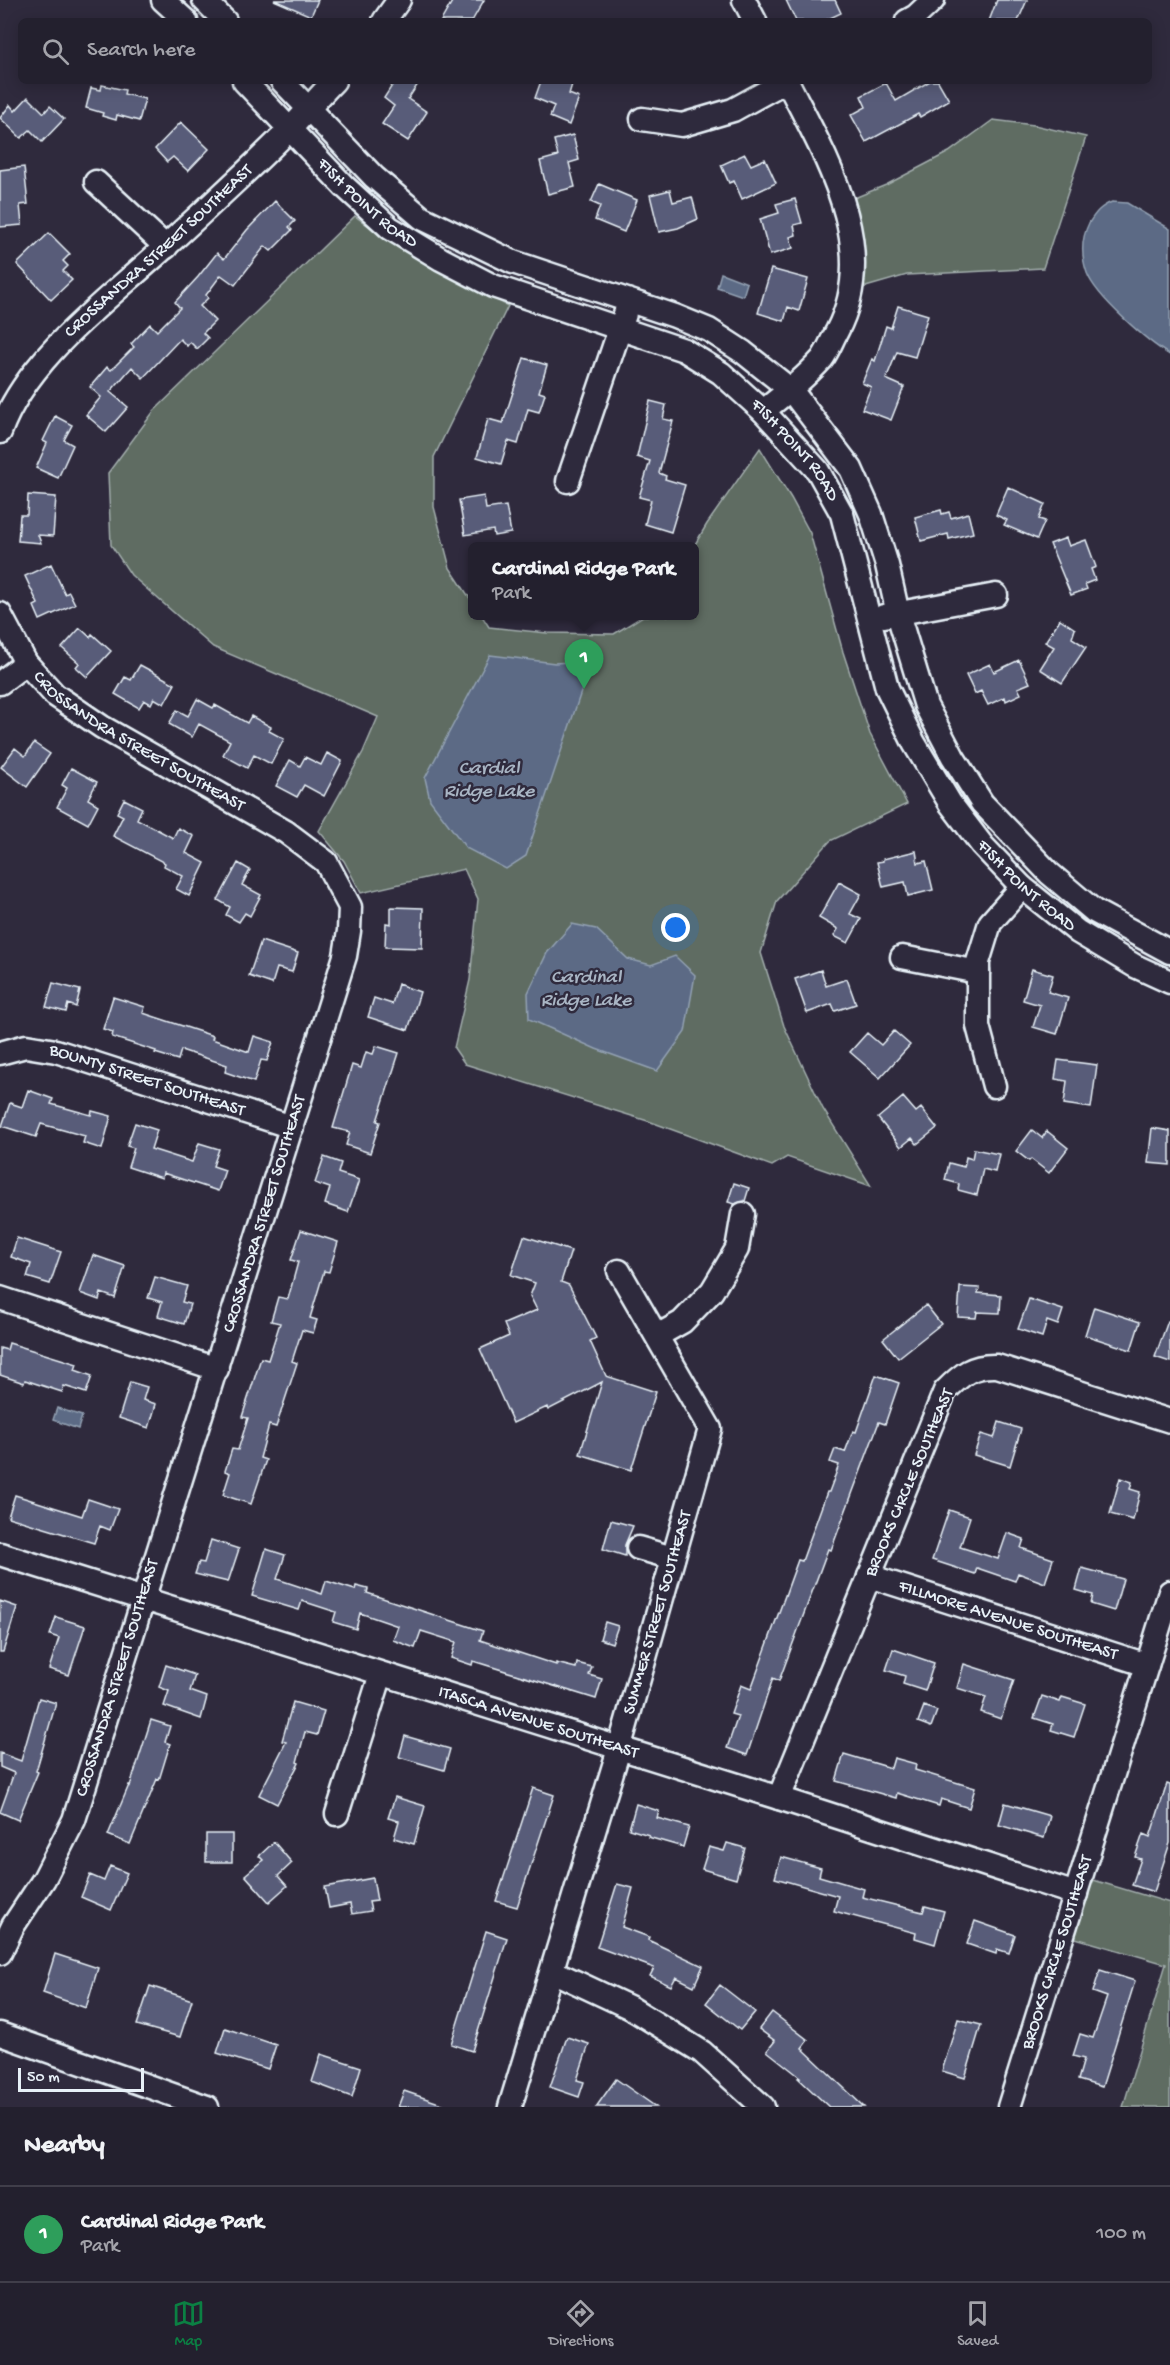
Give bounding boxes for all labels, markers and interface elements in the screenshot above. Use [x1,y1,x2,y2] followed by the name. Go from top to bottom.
[18,18,1152,84] search box
[39,35,72,68] icon: search
[87,38,195,64] text: Search here
[312,153,422,253] street label: FISH POINT ROAD
[60,159,258,342] street label: CROSSANDRA STREET SOUTHEAST
[746,394,843,505] street label: FISH POINT ROAD
[468,542,699,620] popup
[492,557,675,583] text: Cardinal Ridge Park
[492,583,530,606] text: Park
[564,640,604,689] pin: 1
[28,667,249,817] street label: CROSSANDRA STREET SOUTHEAST
[444,758,535,804] water label: Cardial Ridge Lake
[971,835,1080,937] street label: FISH POINT ROAD
[661,913,690,942] your location
[541,967,632,1013] water label: Cardinal Ridge Lake
[47,1039,248,1122] street label: BOUNTY STREET SOUTHEAST
[219,1092,312,1335] street label: CROSSANDRA STREET SOUTHEAST
[860,1385,960,1581] street label: BROOKS CIRCLE SOUTHEAST
[619,1507,697,1717] street label: SUMMER STREET SOUTHEAST
[72,1556,165,1799] street label: CROSSANDRA STREET SOUTHEAST
[895,1575,1121,1666] street label: FILLMORE AVENUE SOUTHEAST
[436,1681,642,1764] street label: ITASCA AVENUE SOUTHEAST
[1017,1852,1098,2053] street label: BROOKS CIRCLE SOUTHEAST
[18,2065,144,2092] scale bar
[27,2069,60,2088] text: 50 m
[24,2131,105,2162] text: Nearby
[81,2210,264,2236] text: Cardinal Ridge Park
[39,2223,48,2246] text: 1
[1096,2223,1146,2246] text: 100 m
[81,2236,119,2259] text: Park
[172,2297,205,2352] tab: Map
[548,2297,614,2352] tab: Directions
[957,2297,998,2352] tab: Saved

